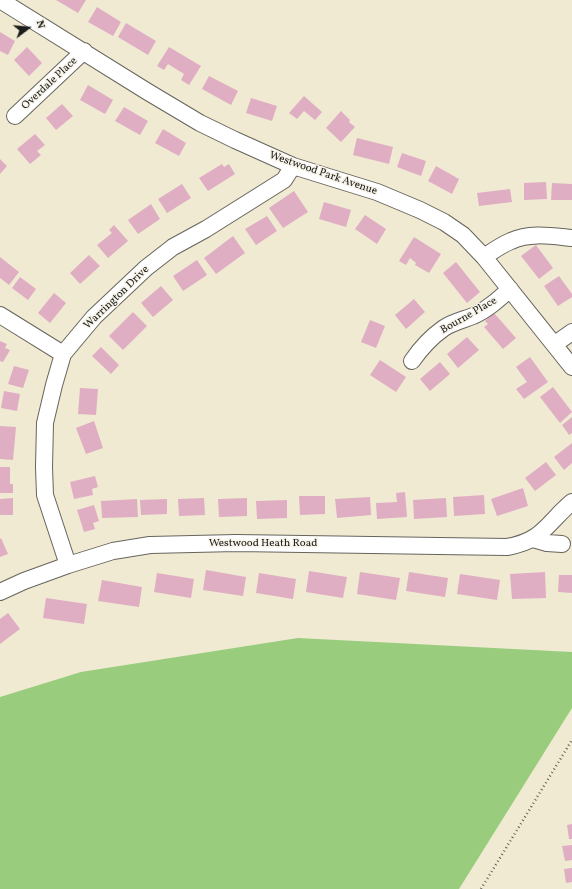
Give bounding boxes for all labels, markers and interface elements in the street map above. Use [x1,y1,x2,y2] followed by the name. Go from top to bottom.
[8,8,48,48] north arrow
[32,19,48,30] text: N
[19,55,81,113] street label: Overdale Place
[267,149,379,199] street label: Westwood Park Avenue
[82,263,152,333] street label: Warrington Drive
[439,295,499,337] street label: Bourne Place
[209,537,317,551] street label: Westwood Heath Road

